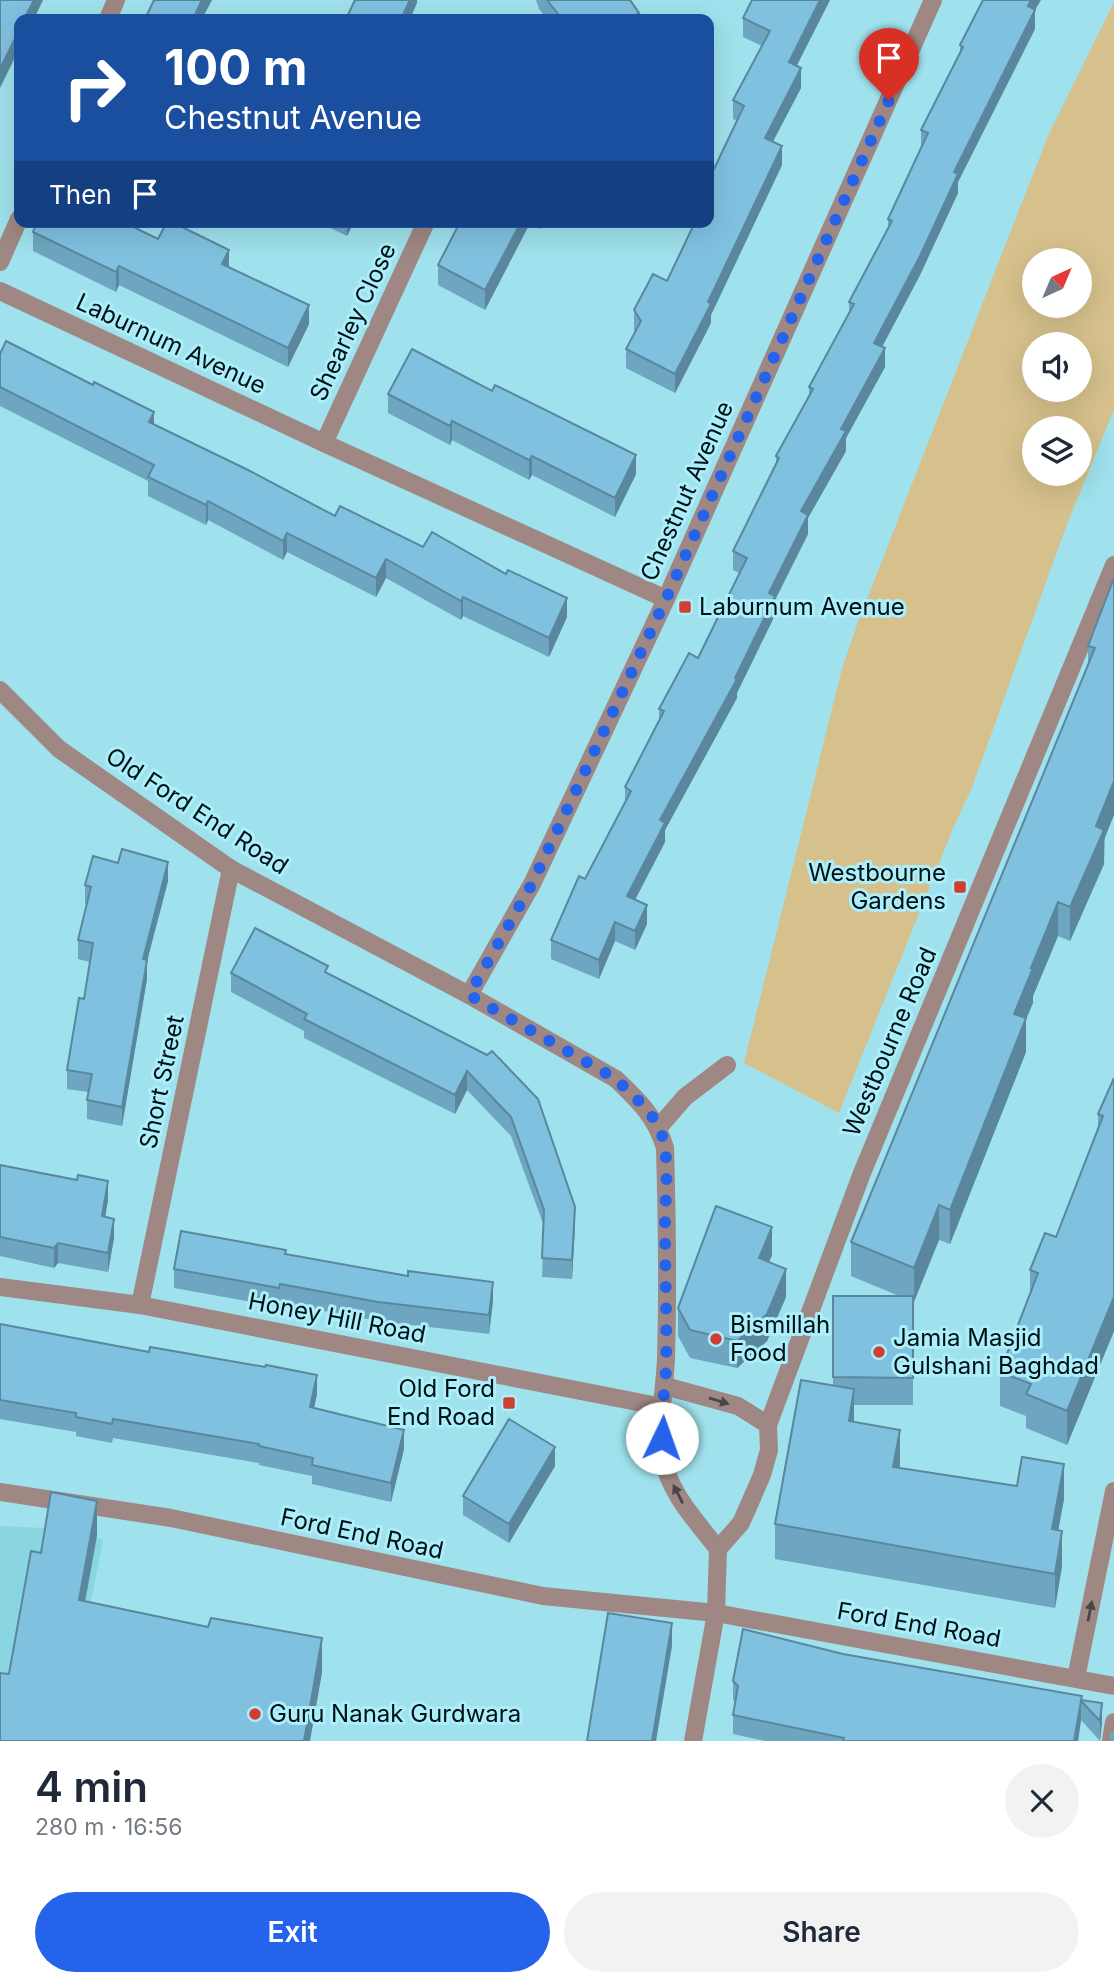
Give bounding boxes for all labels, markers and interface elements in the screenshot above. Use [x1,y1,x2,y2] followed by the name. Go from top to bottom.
[859,28,919,100] pin
[164,38,308,97] text: 100 m
[870,39,908,77] icon: arrive
[49,42,140,133] icon: right
[164,98,422,137] text: Chestnut Avenue
[126,175,164,213] icon: arrive
[49,179,112,210] text: Then
[303,238,402,405] street label: Shearley Close
[1022,248,1092,318] north arrow
[1022,248,1092,486] map controls
[72,287,271,400] street label: Laburnum Avenue
[1022,332,1092,402] button: sound
[634,397,739,585] street label: Chestnut Avenue
[1022,416,1092,486] button: layers
[699,592,905,621] place label: Laburnum Avenue
[677,599,693,615] marker: Laburnum Avenue
[101,741,294,880] street label: Old Ford End Road
[808,858,946,915] place label: Westbourne Gardens
[952,879,968,895] marker: Westbourne Gardens
[837,943,942,1141] street label: Westbourne Road
[133,1012,190,1151] street label: Short Street
[246,1286,428,1349] street label: Honey Hill Road
[730,1310,830,1367] place label: Bismillah Food
[893,1323,1099,1380] place label: Jamia Masjid Gulshani Baghdad
[708,1331,724,1347] marker: Bismillah Food
[871,1344,887,1360] marker: Jamia Masjid Gulshani Baghdad
[387,1374,495,1431] place label: Old Ford End Road
[501,1395,517,1411] marker: Old Ford End Road
[709,1396,730,1406] one-way arrow
[625,1401,699,1475] position arrow
[673,1484,684,1504] one-way arrow
[278,1502,446,1565] street label: Ford End Road
[835,1596,1003,1653] street label: Ford End Road
[1084,1600,1095,1622] one-way arrow
[269,1699,521,1728] place label: Guru Nanak Gurdwara
[247,1706,263,1722] marker: Guru Nanak Gurdwara
[35,1761,148,1812] text: 4 min
[1005,1764,1079,1838] button: close
[35,1813,182,1841] text: 280 m · 16:56
[35,1892,550,1972] button: Exit
[564,1892,1079,1972] button: Share

